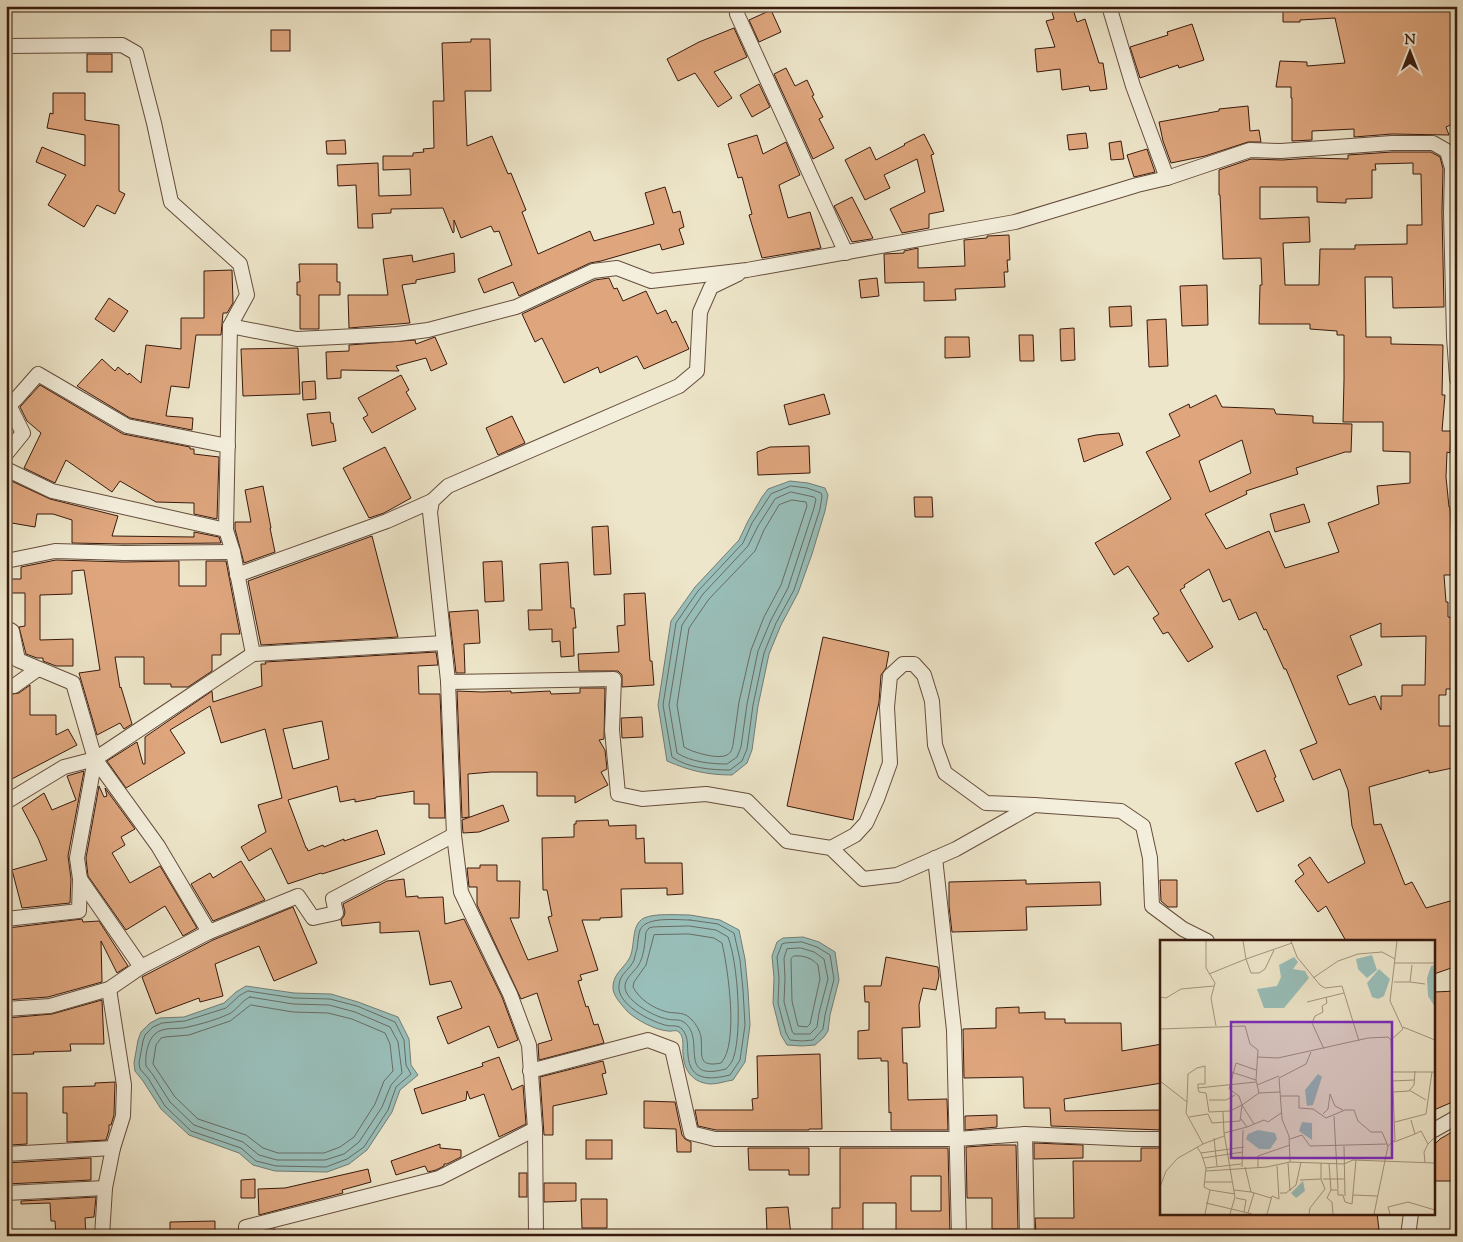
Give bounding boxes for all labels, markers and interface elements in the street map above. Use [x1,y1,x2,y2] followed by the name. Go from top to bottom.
[1386,28,1436,78] north arrow
[1404,31,1416,51] text: N
[1160,940,1436,1214] inset map

